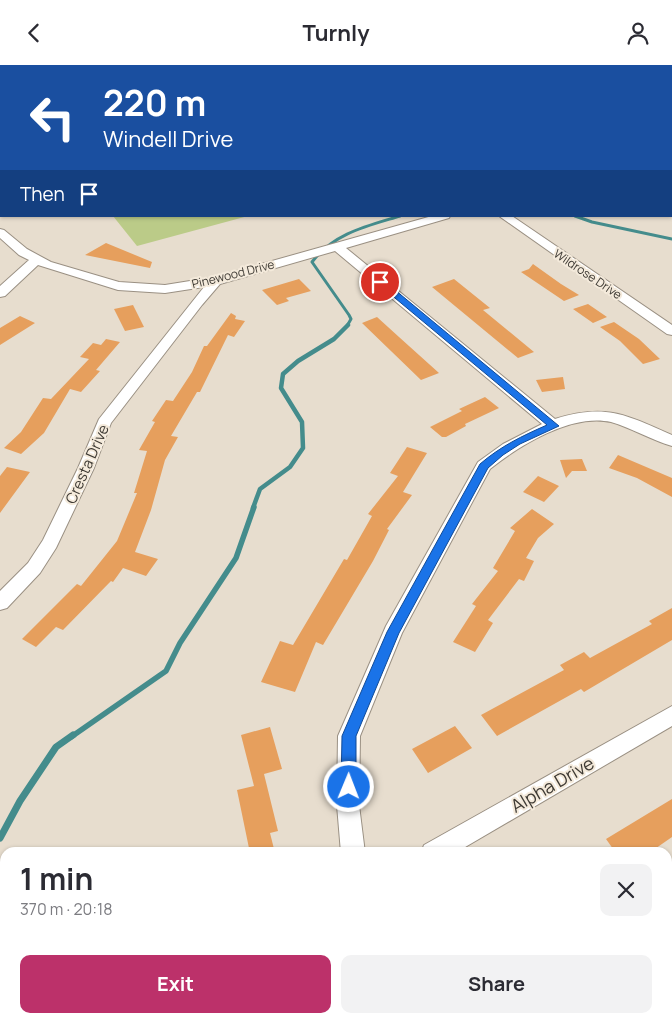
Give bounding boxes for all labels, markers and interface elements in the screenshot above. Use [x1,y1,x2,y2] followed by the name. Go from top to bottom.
[302,18,370,48] text: Turnly
[20,19,48,47] icon: back
[624,19,652,47] icon: person
[103,79,206,127] text: 220 m
[20,85,85,150] icon: left
[103,124,233,154] text: Windell Drive
[75,180,103,208] icon: arrive
[20,181,65,207] text: Then
[551,245,625,303] street label: Wildrose Drive
[190,256,276,292] street label: Pinewood Drive
[359,261,401,303] pin
[366,268,394,296] icon: arrive
[60,421,114,507] street label: Cresta Drive
[506,750,598,818] street label: Alpha Drive
[322,760,374,812] position arrow
[20,858,93,899] text: 1 min
[600,864,652,916] button: close
[20,898,113,920] text: 370 m · 20:18
[20,955,331,1013] button: Exit
[341,955,652,1013] button: Share

